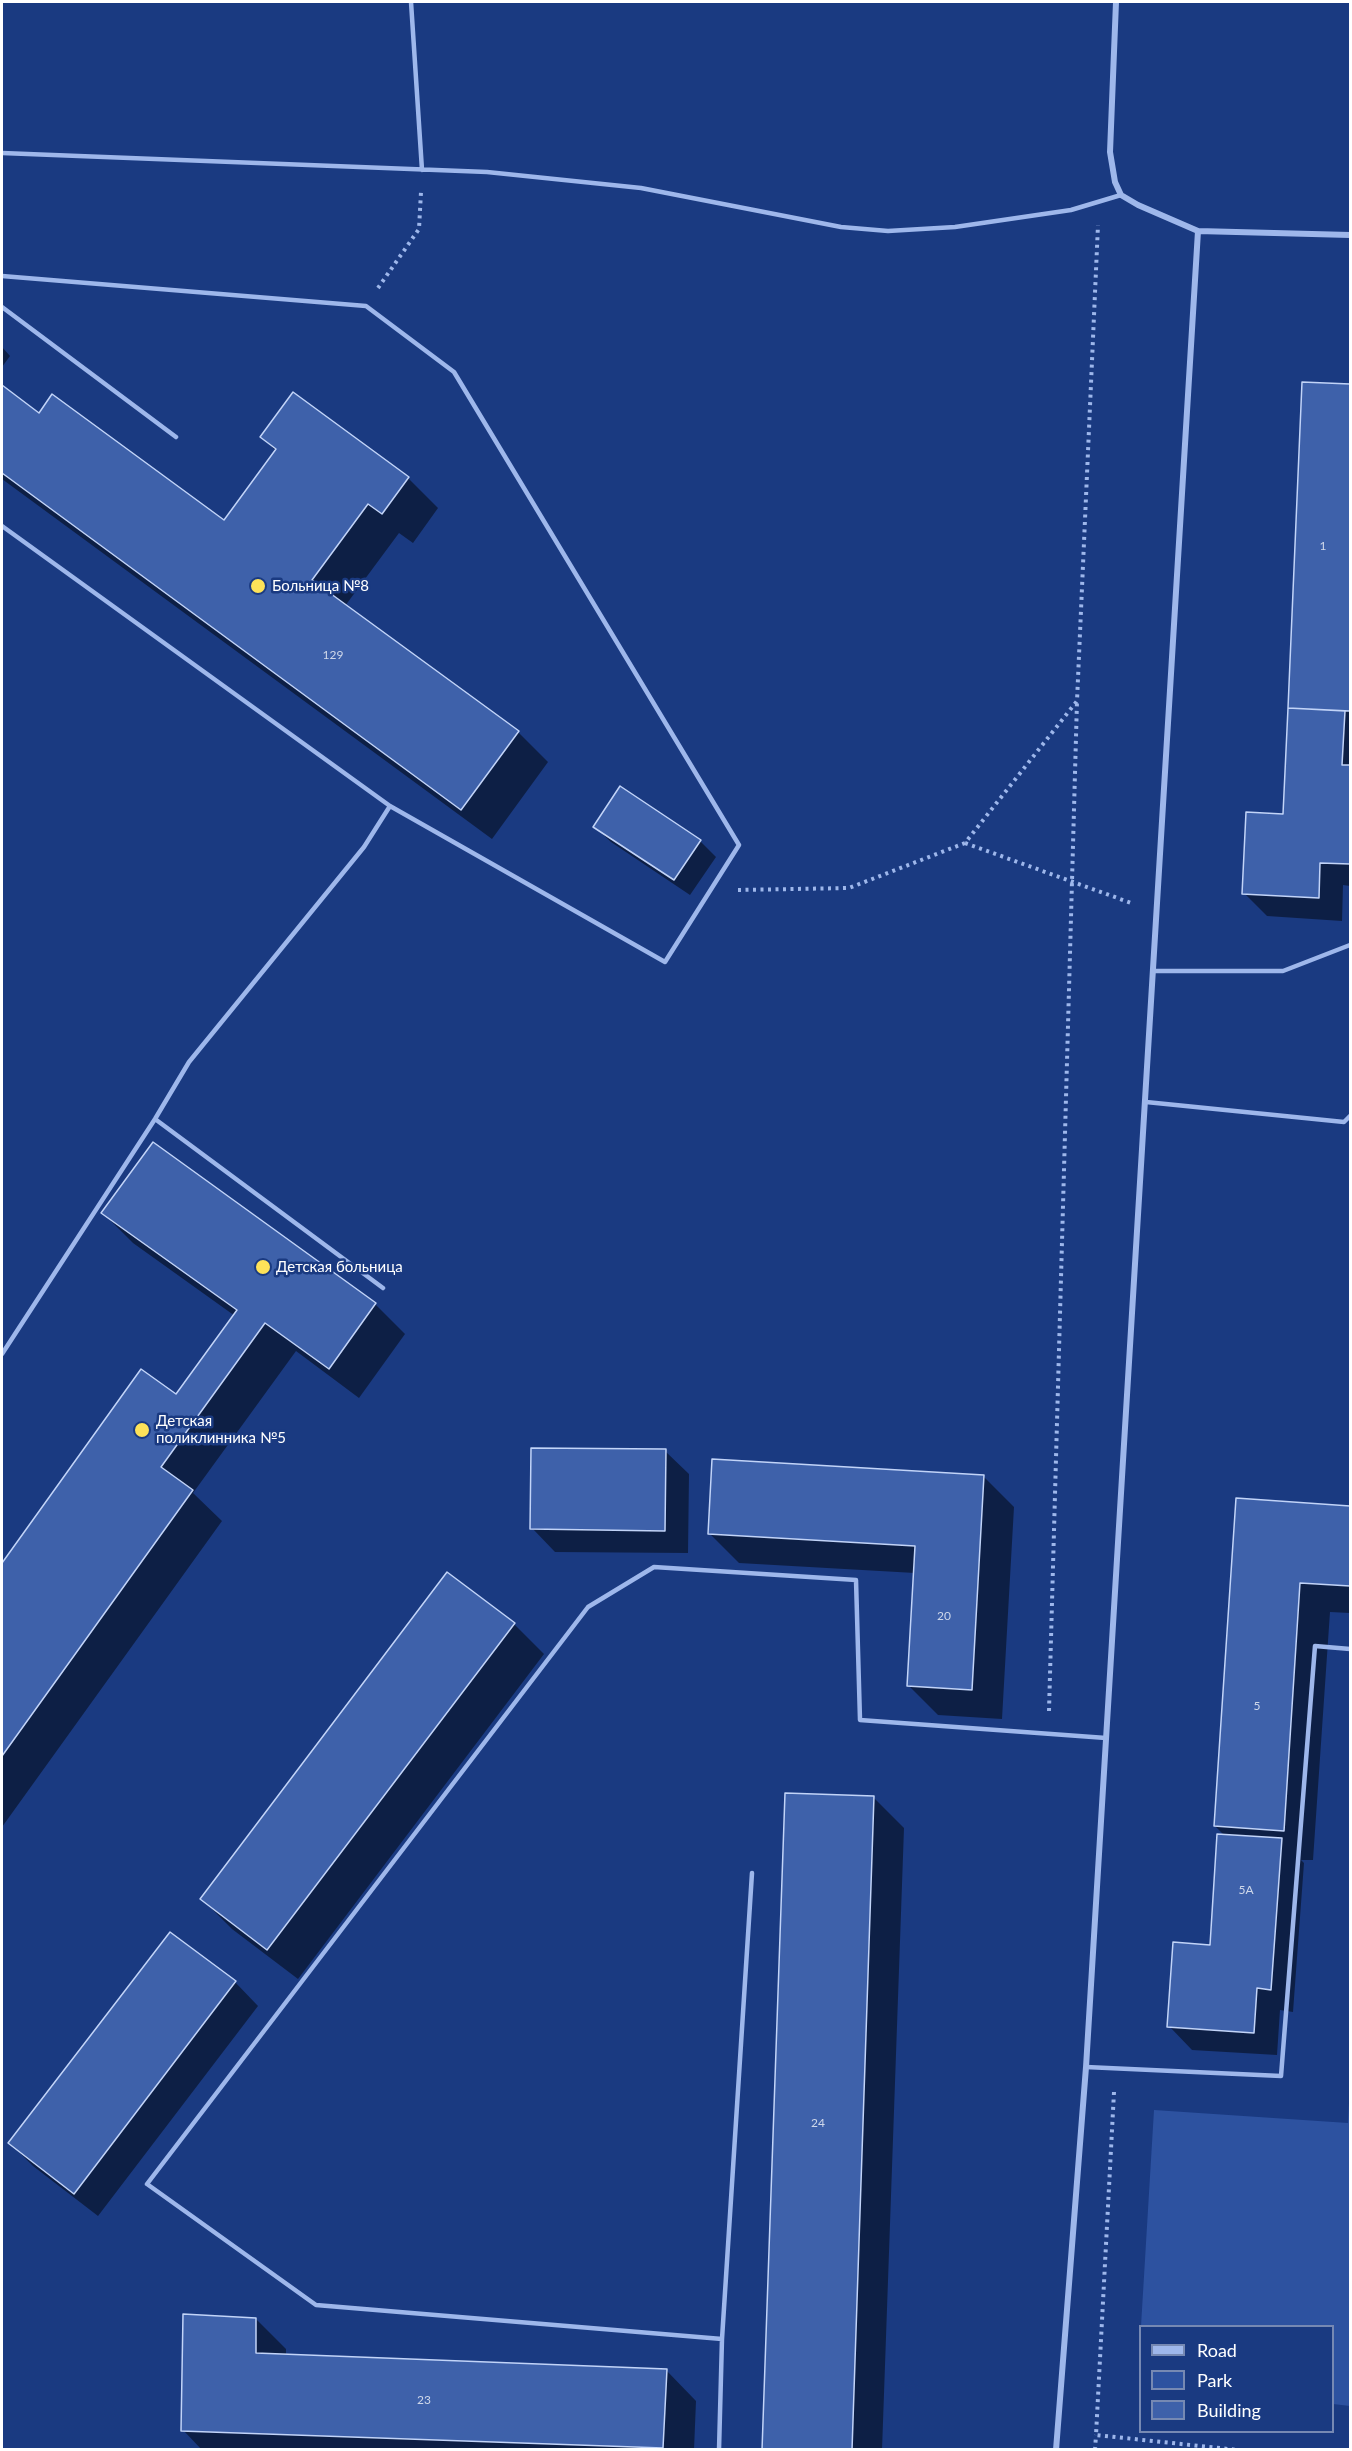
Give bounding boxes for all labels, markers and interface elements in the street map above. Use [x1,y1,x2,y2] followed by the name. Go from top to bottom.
[1320,539,1326,553] house number: 1
[249,577,267,595] marker: Больница №8
[272,577,369,595] place label: Больница №8
[323,648,343,662] house number: 129
[254,1258,272,1276] marker: Детская больница
[276,1258,403,1276] place label: Детская больница
[156,1412,286,1447] place label: Детская поликлинника №5
[133,1421,151,1439] marker: Детская поликлинника №5
[937,1609,951,1623] house number: 20
[1254,1699,1260,1713] house number: 5
[1238,1883,1254,1897] house number: 5А
[811,2116,825,2130] house number: 24
[1139,2325,1334,2433] legend
[1197,2339,1237,2361] text: Road
[1197,2369,1232,2391] text: Park
[417,2393,431,2407] house number: 23
[1197,2399,1261,2421] text: Building

